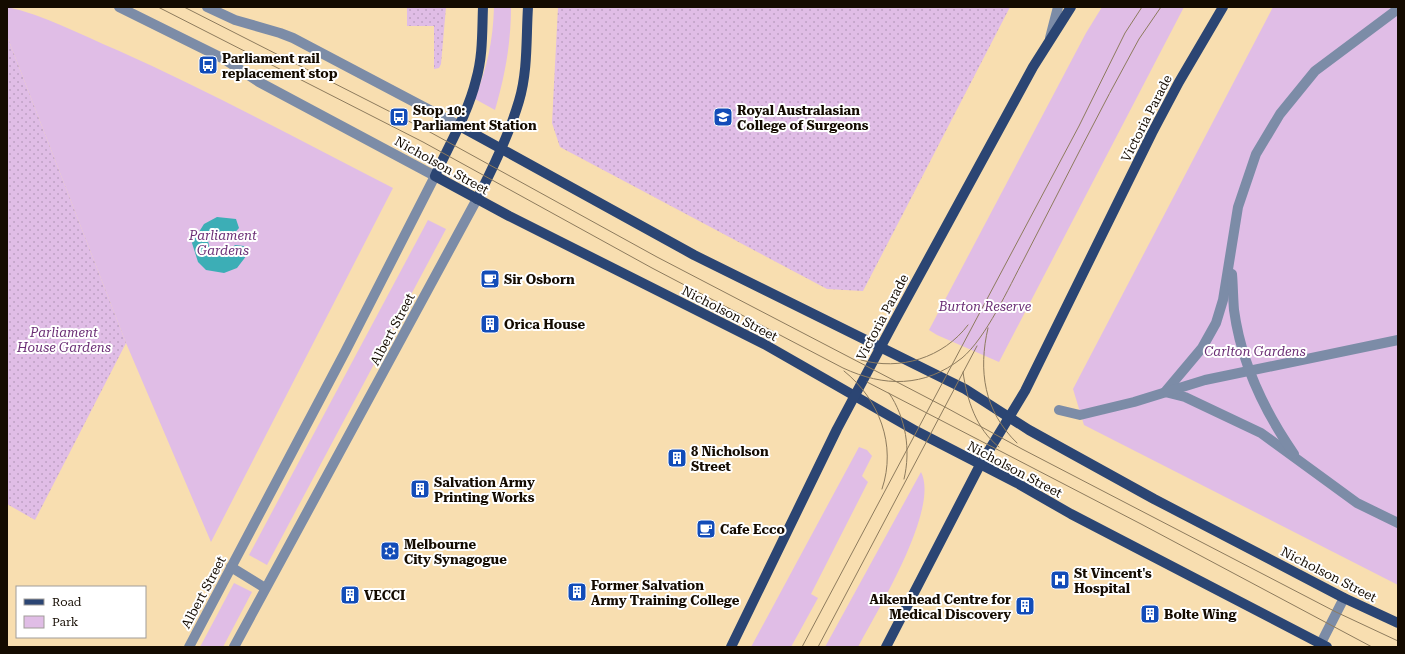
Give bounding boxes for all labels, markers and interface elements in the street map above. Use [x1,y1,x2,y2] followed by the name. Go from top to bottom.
[222,51,338,81] place label: Parliament rail replacement stop
[197,54,219,76] bus stop icon: Parliament rail replacement stop
[1118,72,1175,164] street label: Victoria Parade
[413,103,537,133] place label: Stop 10: Parliament Station
[737,103,869,133] place label: Royal Australasian College of Surgeons
[388,106,410,128] bus stop icon: Stop 10: Parliament Station
[712,106,734,128] school or university icon: Royal Australasian College of Surgeons
[392,133,492,198] street label: Nicholson Street
[188,228,257,258] park label: Parliament Gardens
[479,268,501,290] cafe icon: Sir Osborn
[853,271,912,363] street label: Victoria Parade
[504,272,575,287] place label: Sir Osborn
[679,283,780,344] street label: Nicholson Street
[367,290,418,368] street label: Albert Street
[938,299,1032,314] park label: Burton Reserve
[479,313,501,335] building icon: Orica House
[504,317,586,332] place label: Orica House
[16,325,111,355] park label: Parliament House Gardens
[1204,344,1306,359] park label: Carlton Gardens
[965,438,1065,501] street label: Nicholson Street
[691,444,769,474] place label: 8 Nicholson Street
[666,447,688,469] building icon: 8 Nicholson Street
[434,475,535,505] place label: Salvation Army Printing Works
[409,478,431,500] building icon: Salvation Army Printing Works
[695,518,717,540] cafe icon: Cafe Ecco
[720,522,785,537] place label: Cafe Ecco
[404,537,507,567] place label: Melbourne City Synagogue
[379,540,401,562] synagogue icon: Melbourne City Synagogue
[1278,544,1379,605] street label: Nicholson Street
[178,553,229,631] street label: Albert Street
[1074,566,1152,596] place label: St Vincent's Hospital
[1049,569,1071,591] hospital icon: St Vincent's Hospital
[591,578,740,608] place label: Former Salvation Army Training College
[566,581,588,603] building icon: Former Salvation Army Training College
[339,584,361,606] building icon: VECCI
[16,586,146,638] legend
[364,588,405,603] place label: VECCI
[869,592,1011,622] place label: Aikenhead Centre for Medical Discovery
[52,595,82,609] text: Road
[1014,595,1036,617] building icon: Aikenhead Centre for Medical Discovery
[1139,603,1161,625] building icon: Bolte Wing
[1164,607,1237,622] place label: Bolte Wing
[52,615,79,629] text: Park

